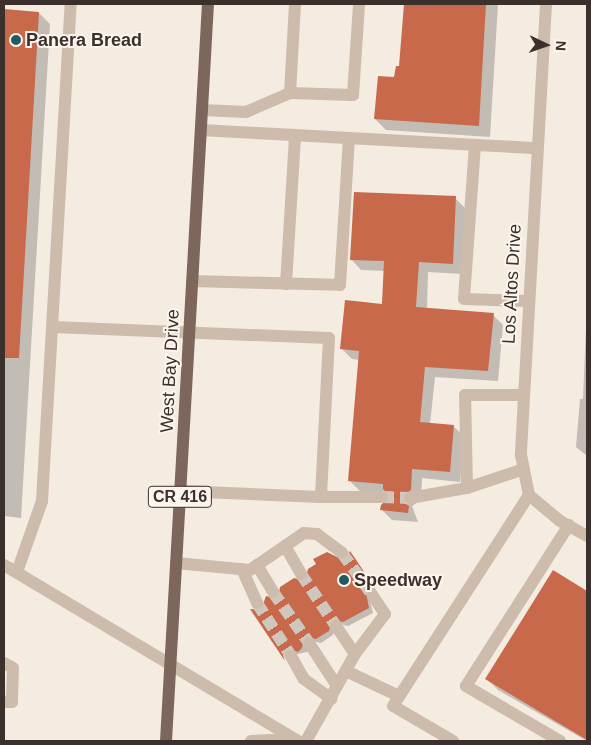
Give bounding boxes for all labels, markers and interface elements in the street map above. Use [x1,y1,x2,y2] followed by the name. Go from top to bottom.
[521,20,571,70] north arrow
[26,29,142,51] place label: Panera Bread
[10,34,22,46] marker: Panera Bread
[553,40,569,51] text: N
[498,223,526,345] street label: Los Altos Drive
[156,309,184,433] street label: West Bay Drive
[148,484,212,511] road number: CR 416
[354,569,442,591] place label: Speedway
[338,574,350,586] marker: Speedway

